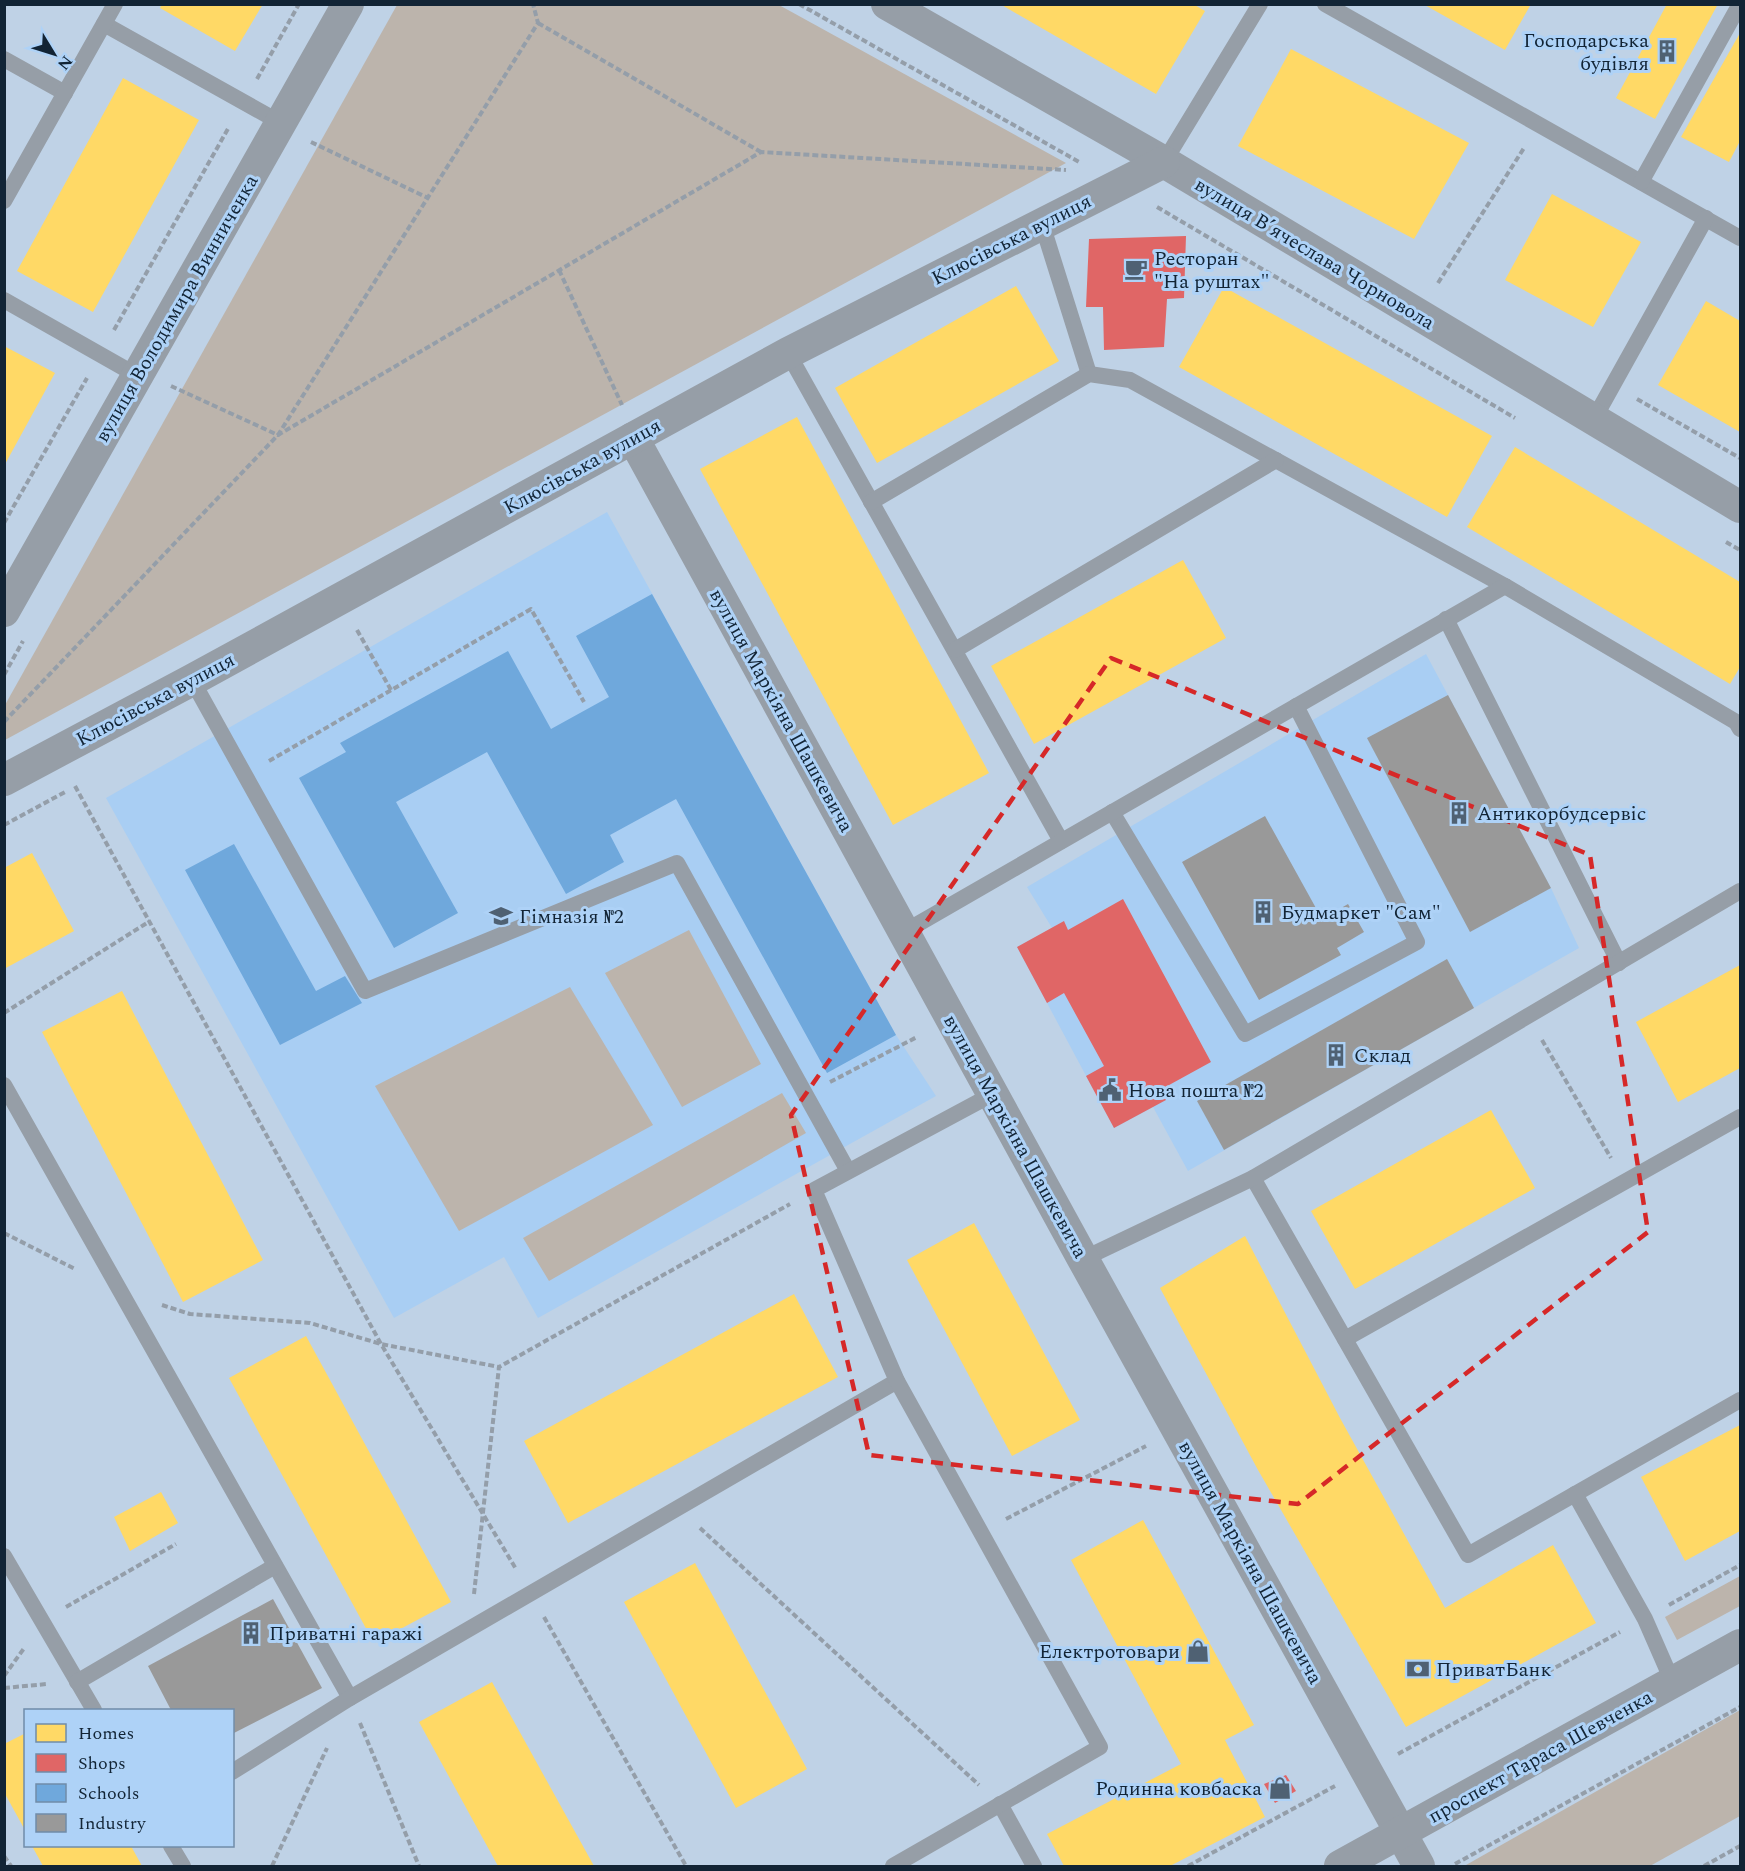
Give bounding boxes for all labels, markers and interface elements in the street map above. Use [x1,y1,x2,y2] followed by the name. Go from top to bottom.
[24,24,84,84] north arrow
[1523,26,1649,79] place label: Господарська будівля
[1654,38,1680,64] building icon: Господарська будівля
[52,50,79,75] text: N
[88,169,266,448] street label: вулиця Володимира Винниченка
[1189,170,1441,338] street label: вулиця Вʼячеслава Чорновола
[926,187,1097,293] street label: Клюсівська вулиця
[1154,244,1269,297] place label: Ресторан "На руштах"
[1123,256,1149,282] cafe icon: Ресторан "На руштах"
[498,411,667,523] street label: Клюсівська вулиця
[701,583,861,838] street label: вулиця Маркіяна Шашкевича
[71,645,240,754] street label: Клюсівська вулиця
[1477,799,1646,829] place label: Антикорбудсервіс
[1446,800,1472,826] building icon: Антикорбудсервіс
[1281,898,1441,928] place label: Будмаркет "Сам"
[1250,899,1276,925] building icon: Будмаркет "Сам"
[519,902,624,932] place label: Гімназія №2
[488,903,514,929] school or university icon: Гімназія №2
[935,1009,1095,1264] street label: вулиця Маркіяна Шашкевича
[1354,1041,1411,1071] place label: Склад
[1323,1042,1349,1068] building icon: Склад
[1128,1076,1263,1106] place label: Нова пошта №2
[1097,1077,1123,1103] public building icon: Нова пошта №2
[1170,1435,1330,1690] street label: вулиця Маркіяна Шашкевича
[269,1619,423,1649] place label: Приватні гаражі
[238,1620,264,1646] building icon: Приватні гаражі
[1039,1637,1180,1667] place label: Електротовари
[1185,1638,1211,1664] shop icon: Електротовари
[1436,1655,1552,1685] place label: ПриватБанк
[1405,1656,1431,1682] bank icon: ПриватБанк
[1423,1682,1658,1831] street label: проспект Тараса Шевченка
[24,1709,234,1847] legend
[78,1720,134,1747] text: Homes
[78,1750,126,1777] text: Shops
[1095,1774,1262,1804] place label: Родинна ковбаска
[1267,1775,1293,1801] shop icon: Родинна ковбаска
[78,1780,140,1807] text: Schools
[78,1810,147,1837] text: Industry

